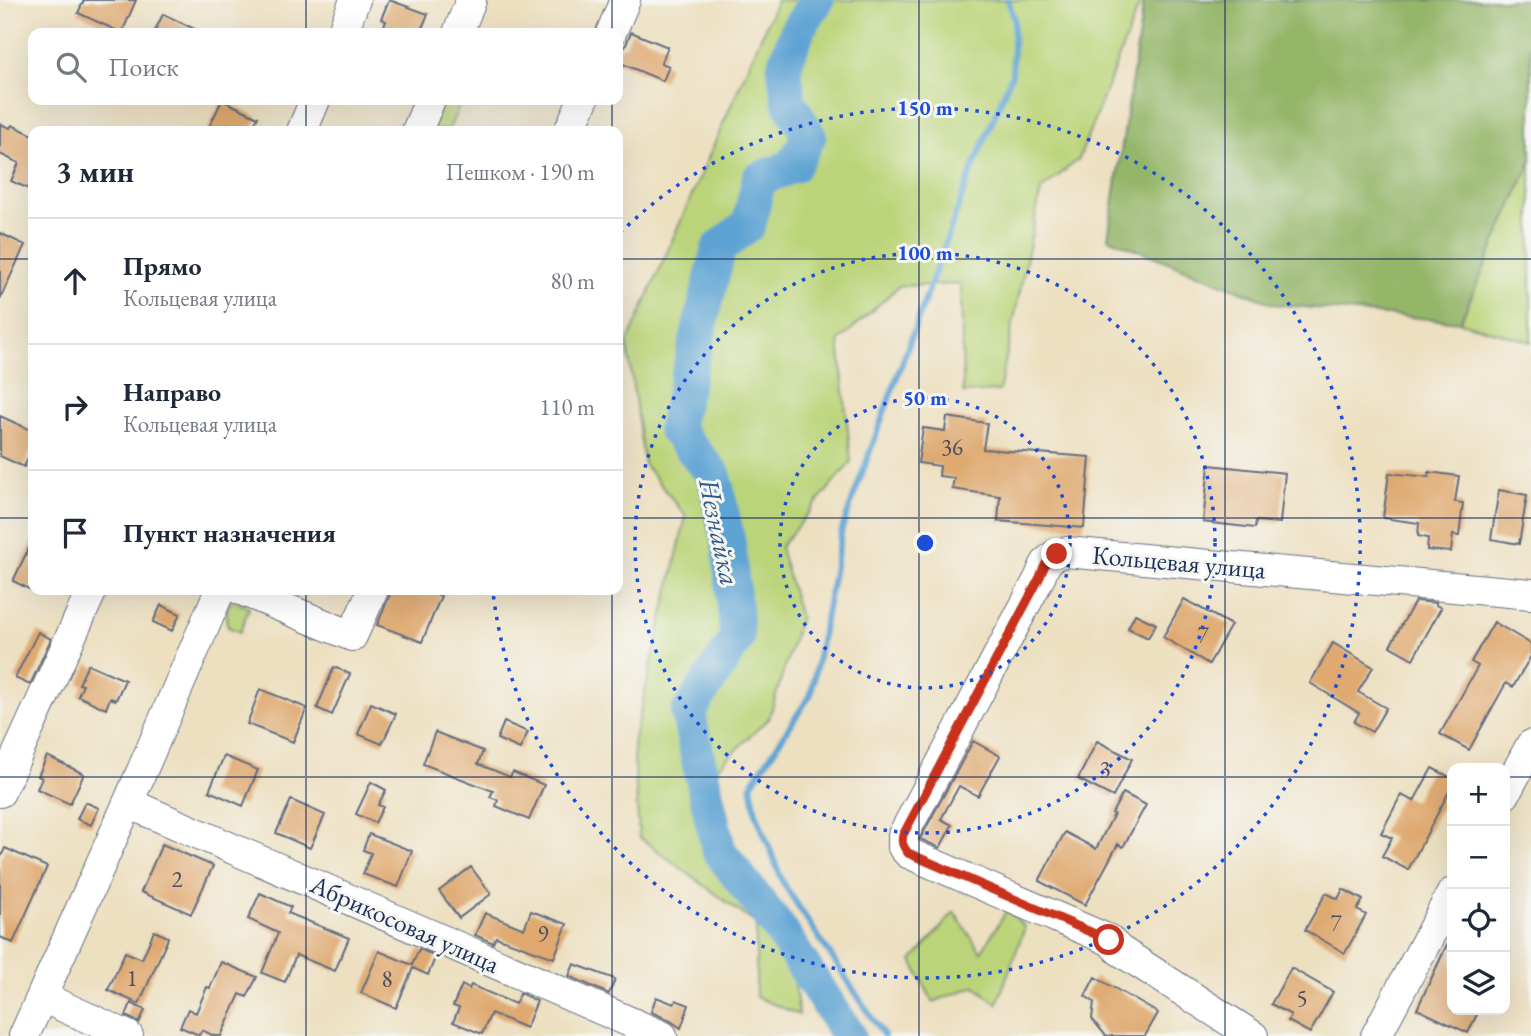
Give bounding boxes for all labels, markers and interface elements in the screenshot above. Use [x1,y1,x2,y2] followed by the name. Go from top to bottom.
[28,28,623,105] search box
[52,48,90,86] icon: search
[108,50,179,84] text: Поиск
[897,94,953,121] text: 150 m
[56,152,134,191] text: 3 мин
[446,157,595,187] text: Пешком · 190 m
[897,239,953,266] text: 100 m
[123,249,202,283] text: Прямо
[56,262,94,300] icon: ahead
[550,266,595,296] text: 80 m
[123,283,277,313] text: Кольцевая улица
[123,375,221,409] text: Направо
[903,384,947,411] text: 50 m
[56,388,94,426] icon: right
[539,392,595,422] text: 110 m
[123,409,277,439] text: Кольцевая улица
[941,432,963,462] house number: 36
[691,474,749,589] water label: Незнайка
[56,514,94,552] icon: arrive
[123,516,336,550] text: Пункт назначения
[913,531,937,555] centre of rings
[1091,537,1268,587] street label: Кольцевая улица
[1041,538,1072,569] route end
[1197,620,1209,650] house number: 7
[1099,754,1111,784] house number: 3
[1447,763,1510,1015] map controls
[1447,763,1510,826] button: +
[1447,826,1510,889] button: −
[171,864,183,894] house number: 2
[304,867,505,981] street label: Абрикосовая улица
[1447,889,1510,952] button: locate
[1330,908,1342,938] house number: 7
[537,919,549,949] house number: 9
[1093,924,1124,955] route start
[1447,952,1510,1015] button: layers
[126,963,138,993] house number: 1
[381,964,393,994] house number: 8
[1296,983,1308,1013] house number: 5

